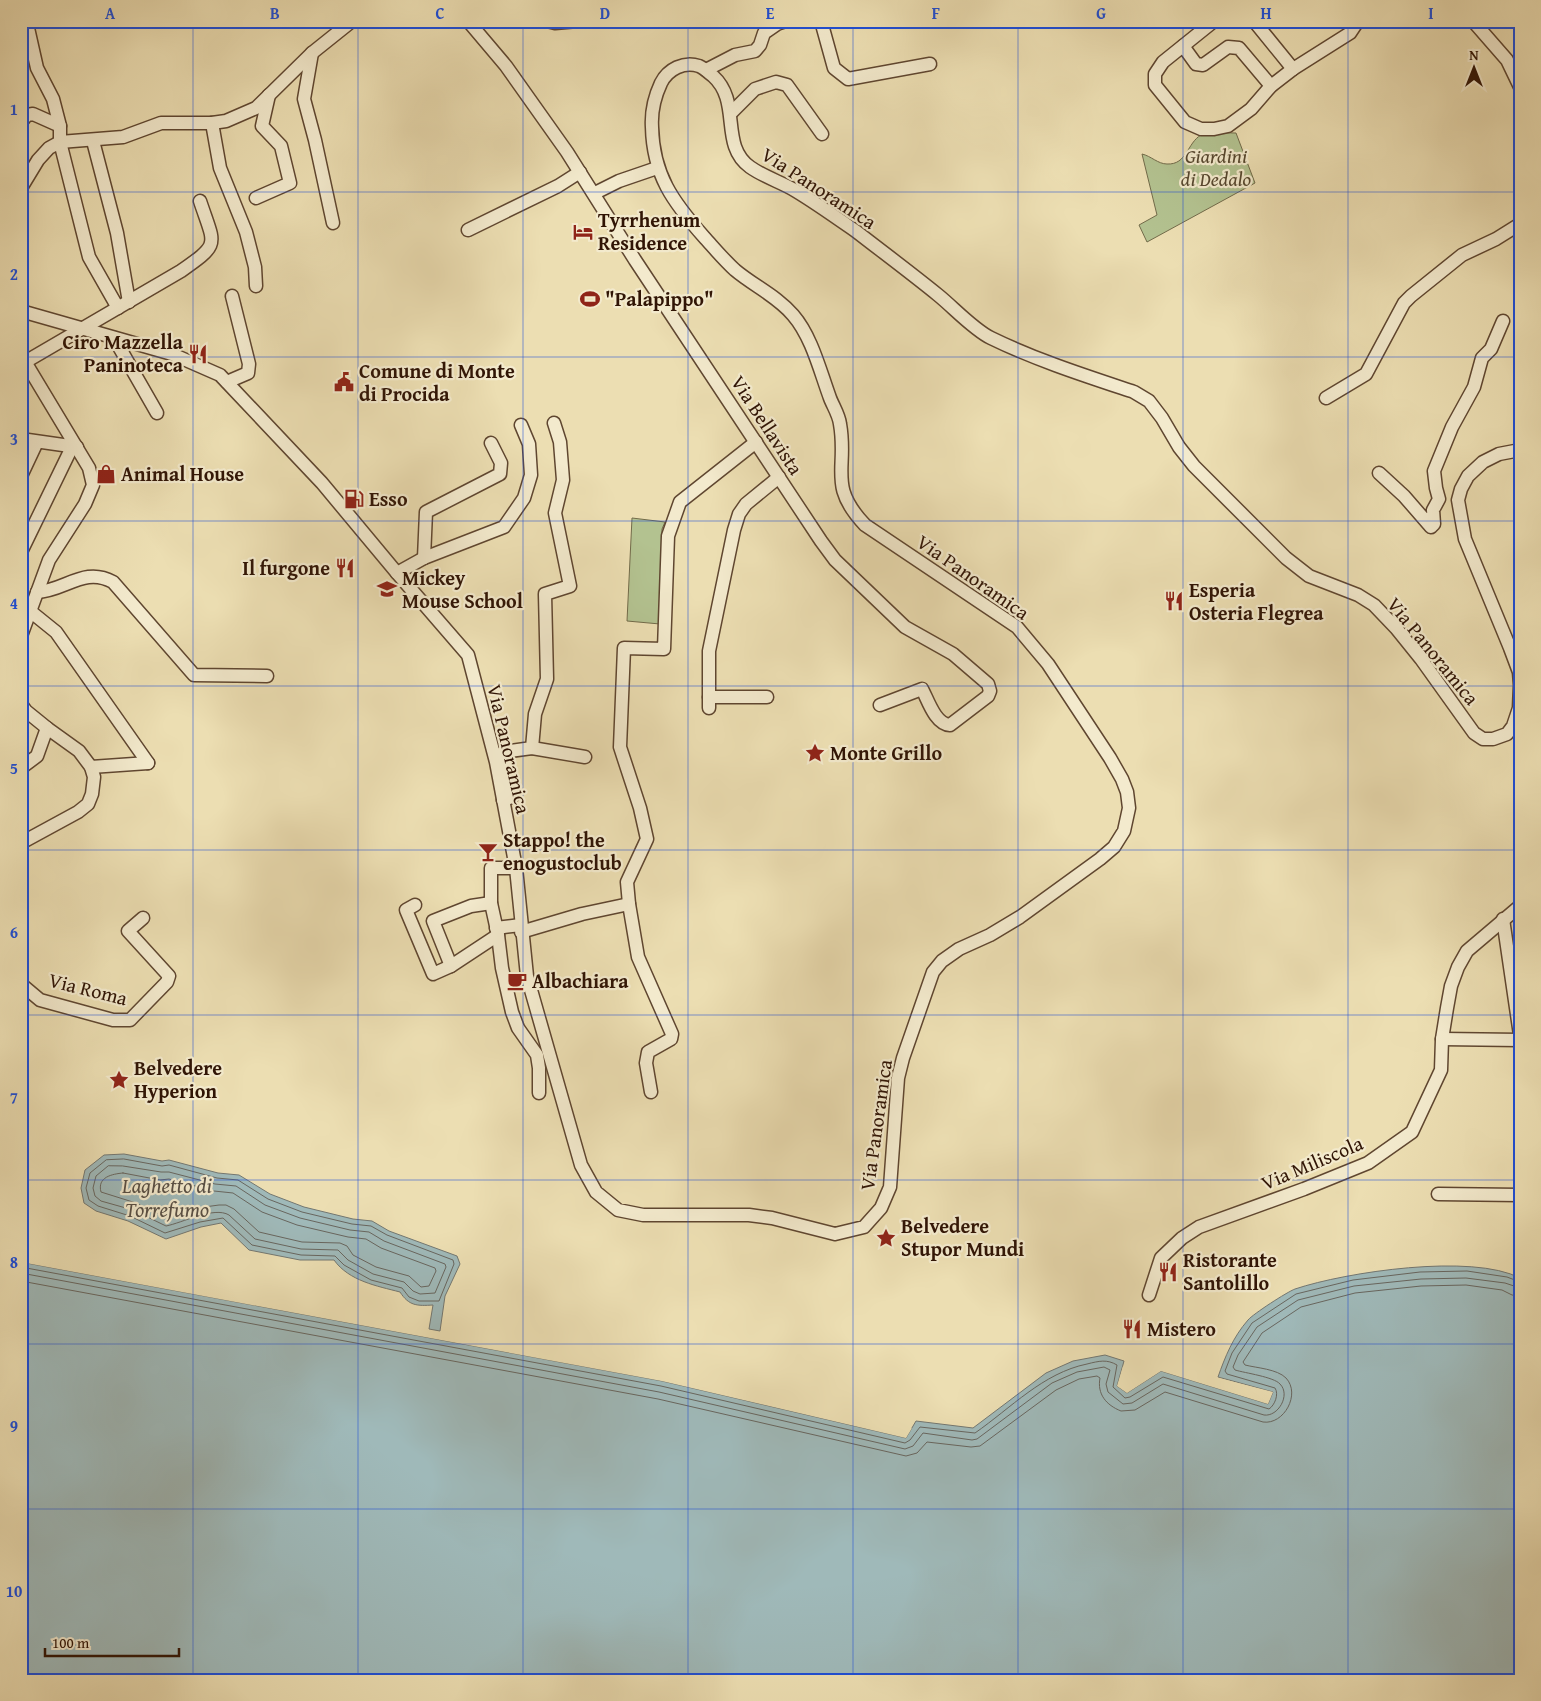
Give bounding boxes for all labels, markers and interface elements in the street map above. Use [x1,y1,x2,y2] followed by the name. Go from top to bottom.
[105,1,116,25] text: A
[270,1,280,25] text: B
[435,1,445,25] text: C
[600,1,610,25] text: D
[766,1,775,25] text: E
[932,1,940,25] text: F
[1096,1,1106,25] text: G
[1260,1,1272,25] text: H
[1428,1,1434,25] text: I
[1448,42,1498,92] north arrow
[1469,45,1479,65] text: N
[10,97,18,121] text: 1
[756,139,883,236] street label: Via Panoramica
[1181,141,1252,193] park label: Giardini di Dedalo
[598,205,701,257] place label: Tyrrhenum Residence
[572,221,594,243] hotel icon: Tyrrhenum Residence
[10,262,18,286] text: 2
[605,284,714,313] place label: "Palapippo"
[579,288,601,310] sports icon: "Palapippo"
[63,327,184,379] place label: Ciro Mazzella Paninoteca
[187,343,209,365] restaurant icon: Ciro Mazzella Paninoteca
[359,356,515,408] place label: Comune di Monte di Procida
[724,369,811,481] street label: Via Bellavista
[333,371,355,393] public building icon: Comune di Monte di Procida
[10,427,18,451] text: 3
[121,459,244,488] place label: Animal House
[95,463,117,485] shop icon: Animal House
[369,484,408,513] place label: Esso
[343,488,365,510] fuel station icon: Esso
[911,527,1036,627] street label: Via Panoramica
[242,553,330,582] place label: Il furgone
[334,557,356,579] restaurant icon: Il furgone
[402,563,523,615] place label: Mickey Mouse School
[1189,575,1324,627] place label: Esperia Osteria Flegrea
[376,578,398,600] school or university icon: Mickey Mouse School
[1163,590,1185,612] restaurant icon: Esperia Osteria Flegrea
[1381,590,1487,712] street label: Via Panoramica
[10,591,18,615] text: 4
[481,681,539,817] street label: Via Panoramica
[830,738,942,767] place label: Monte Grillo
[804,742,826,764] place icon: Monte Grillo
[10,756,18,780] text: 5
[503,825,622,877] place label: Stappo! the enogustoclub
[477,841,499,863] bar icon: Stappo! the enogustoclub
[10,920,18,944] text: 6
[46,965,131,1012] street label: Via Roma
[532,966,629,995] place label: Albachiara
[506,970,528,992] cafe icon: Albachiara
[134,1053,222,1105] place label: Belvedere Hyperion
[852,1057,899,1192] street label: Via Panoramica
[108,1069,130,1091] place icon: Belvedere Hyperion
[10,1085,18,1109] text: 7
[1256,1128,1368,1197] street label: Via Miliscola
[121,1170,213,1225] water label: Laghetto di Torrefumo
[901,1211,1024,1263] place label: Belvedere Stupor Mundi
[875,1227,897,1249] place icon: Belvedere Stupor Mundi
[1183,1245,1277,1297] place label: Ristorante Santolillo
[10,1250,18,1274] text: 8
[1157,1261,1179,1283] restaurant icon: Ristorante Santolillo
[1147,1314,1216,1343] place label: Mistero
[1121,1318,1143,1340] restaurant icon: Mistero
[10,1414,18,1438] text: 9
[6,1579,22,1603] text: 10
[45,1626,179,1658] scale bar
[52,1632,90,1653] text: 100 m

